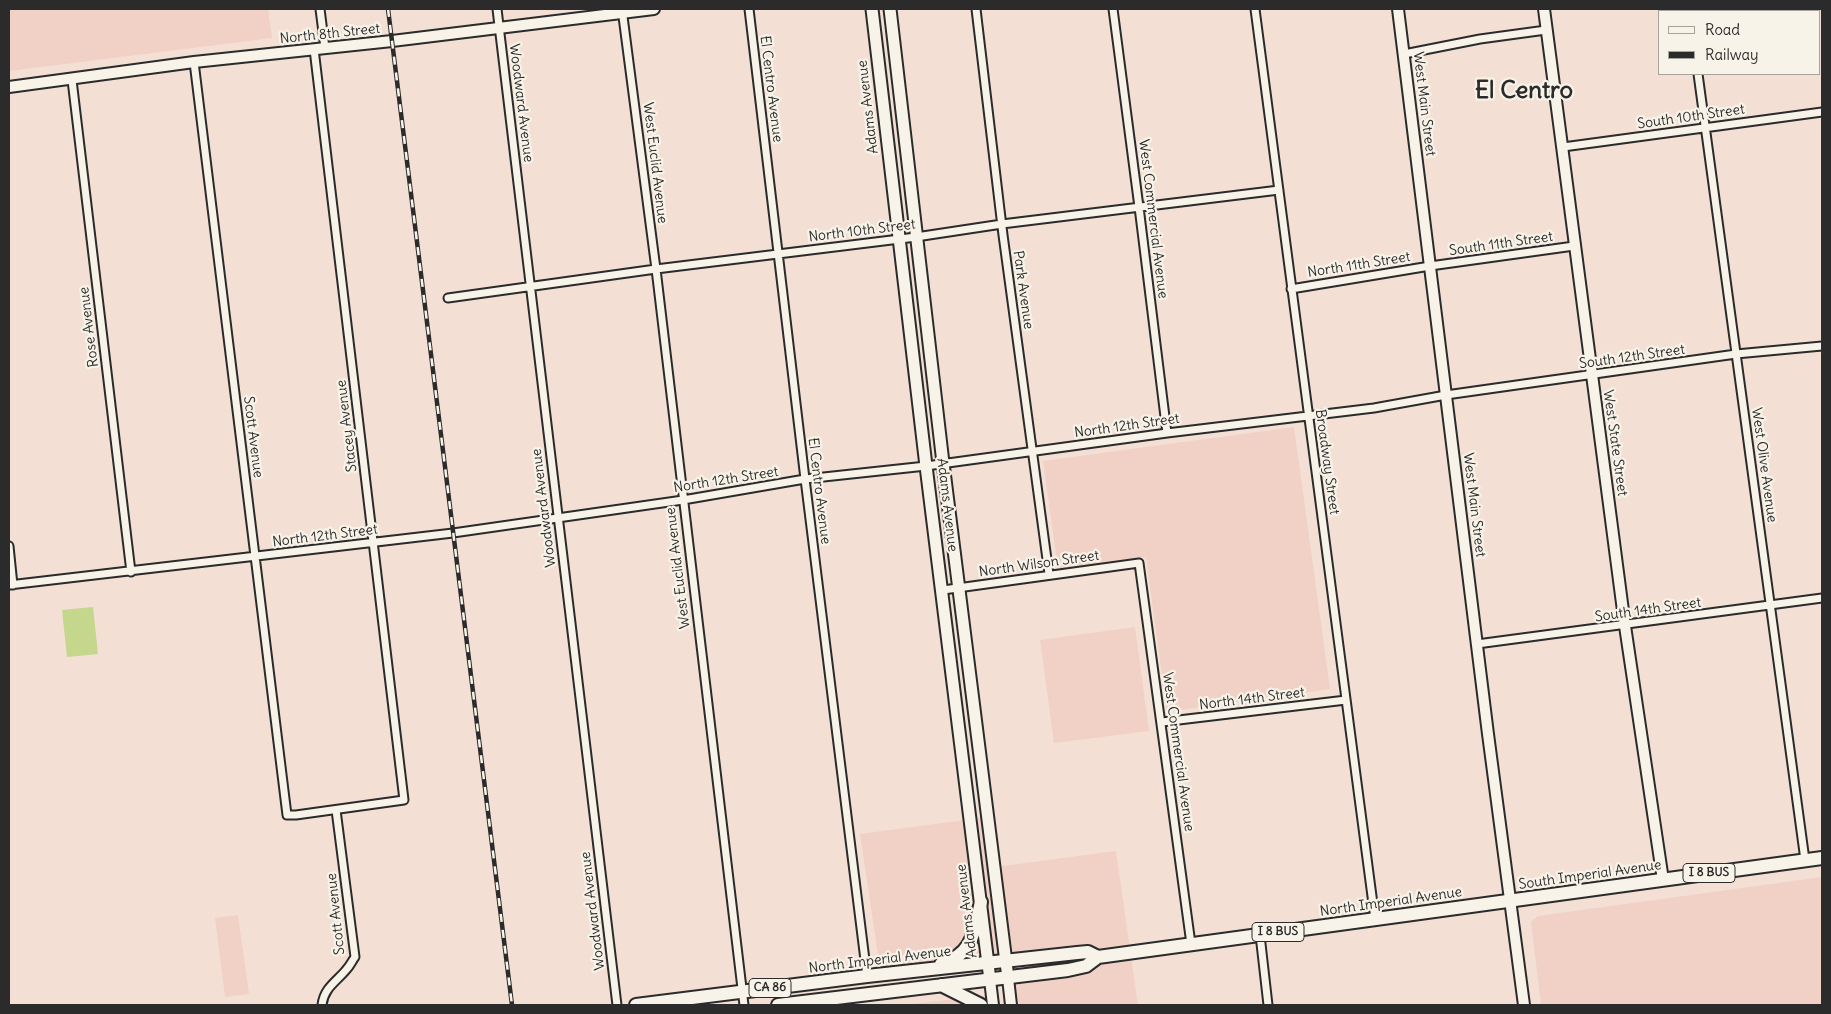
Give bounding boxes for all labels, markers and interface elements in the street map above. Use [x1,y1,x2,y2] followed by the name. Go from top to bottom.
[1658,10,1821,75] legend
[279,20,381,48] street label: North 8th Street
[1705,20,1740,39] text: Road
[756,35,786,143] street label: El Centro Avenue
[505,43,537,163] street label: Woodward Avenue
[1705,45,1759,64] text: Railway
[1409,51,1439,157] street label: West Main Street
[854,59,882,155] street label: Adams Avenue
[1475,77,1573,105] district label: El Centro
[639,101,671,225] street label: West Euclid Avenue
[1636,101,1746,133] street label: South 10th Street
[1135,138,1171,300] street label: West Commercial Avenue
[808,216,916,246] street label: North 10th Street
[1448,228,1554,260] street label: South 11th Street
[1306,249,1412,281] street label: North 11th Street
[1009,250,1037,330] street label: Park Avenue
[76,286,102,368] street label: Rose Avenue
[1578,341,1686,373] street label: South 12th Street
[333,379,361,473] street label: Stacey Avenue
[1599,389,1631,497] street label: West State Street
[240,395,266,479] street label: Scott Avenue
[1748,406,1780,524] street label: West Olive Avenue
[1311,408,1343,516] street label: Broadway Street
[1073,410,1181,442] street label: North 12th Street
[804,437,834,545] street label: El Centro Avenue
[528,448,560,568] street label: Woodward Avenue
[1459,452,1489,558] street label: West Main Street
[933,457,961,553] street label: Adams Avenue
[672,463,780,497] street label: North 12th Street
[662,506,694,630] street label: West Euclid Avenue
[271,521,379,551] street label: North 12th Street
[978,547,1100,581] street label: North Wilson Street
[1594,594,1702,626] street label: South 14th Street
[1159,671,1197,833] street label: West Commercial Avenue
[1198,684,1306,714] street label: North 14th Street
[577,851,609,971] street label: Woodward Avenue
[1518,857,1662,893] street label: South Imperial Avenue
[953,863,981,959] street label: Adams Avenue
[1683,864,1735,882] road number: I 8 BUS
[323,872,349,956] street label: Scott Avenue
[1319,884,1463,920] street label: North Imperial Avenue
[1252,922,1304,942] road number: I 8 BUS
[808,943,952,977] street label: North Imperial Avenue
[749,978,791,998] road number: CA 86

